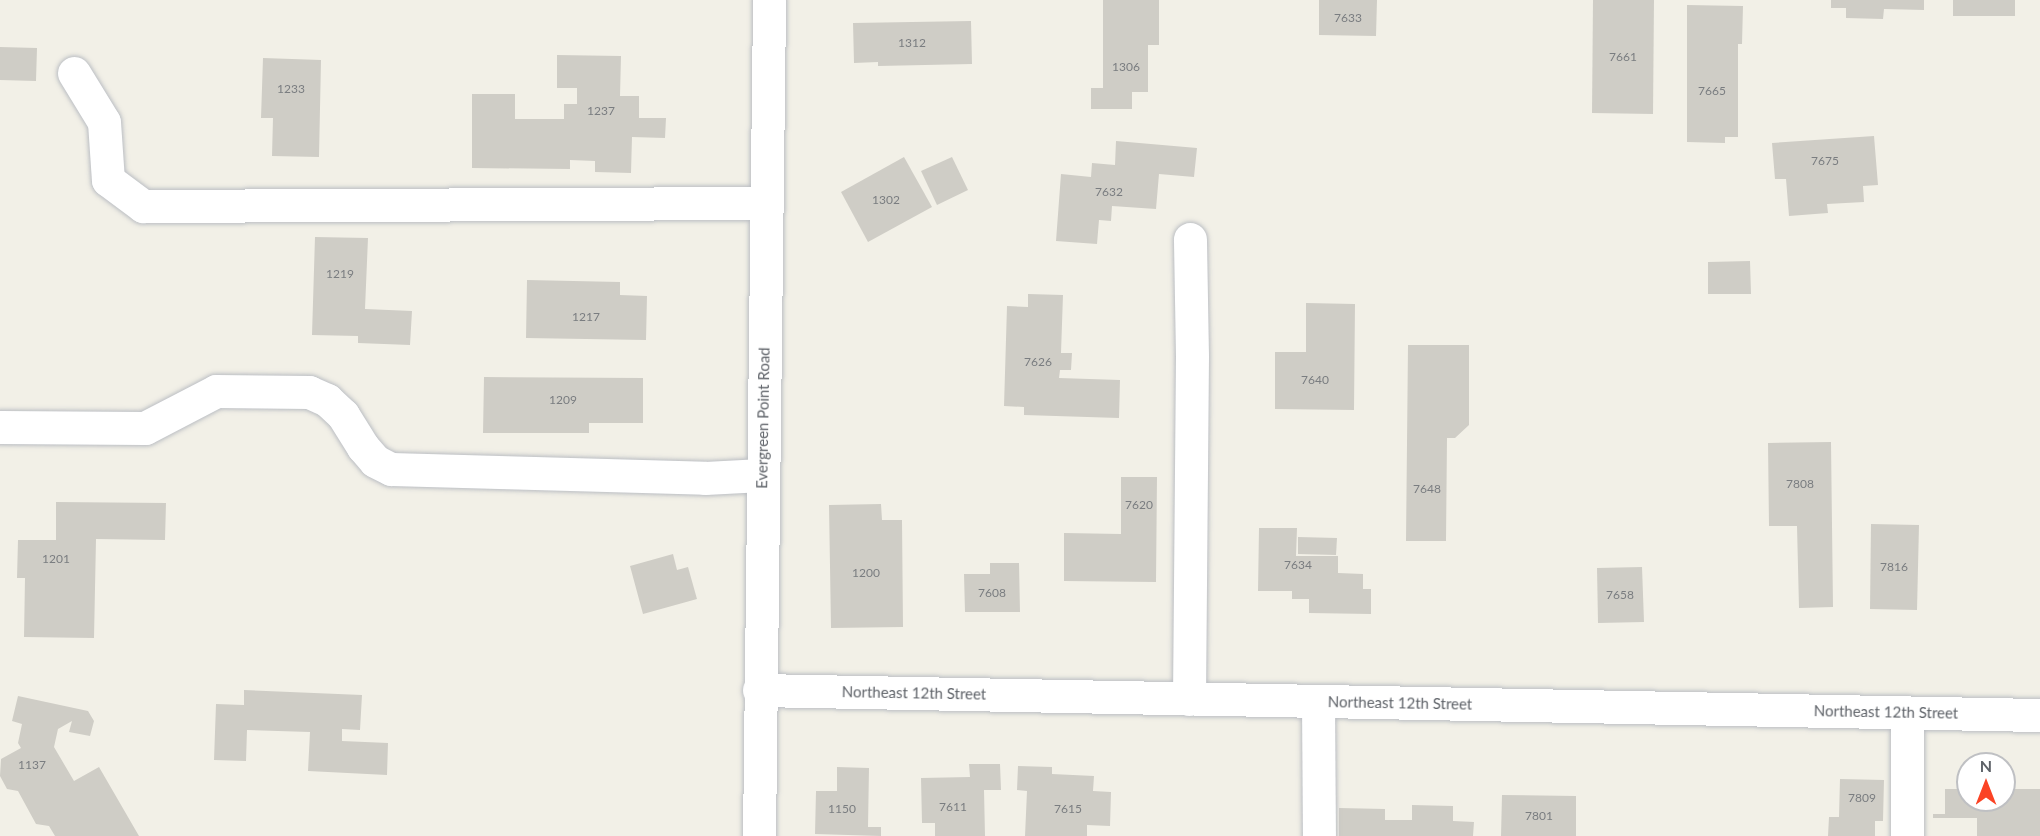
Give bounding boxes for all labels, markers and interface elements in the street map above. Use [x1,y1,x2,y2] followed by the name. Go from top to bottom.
[1334,11,1362,25] house number: 7633
[898,36,926,50] house number: 1312
[1609,50,1637,64] house number: 7661
[1112,60,1140,74] house number: 1306
[277,82,305,96] house number: 1233
[1698,84,1726,98] house number: 7665
[587,104,615,118] house number: 1237
[1811,154,1839,168] house number: 7675
[1095,185,1123,199] house number: 7632
[872,193,900,207] house number: 1302
[326,267,354,281] house number: 1219
[572,310,600,324] house number: 1217
[753,347,773,489] street label: Evergreen Point Road
[1024,355,1052,369] house number: 7626
[1301,373,1329,387] house number: 7640
[549,393,577,407] house number: 1209
[1786,477,1814,491] house number: 7808
[1413,482,1441,496] house number: 7648
[1125,498,1153,512] house number: 7620
[42,552,70,566] house number: 1201
[1284,558,1312,572] house number: 7634
[1880,560,1908,574] house number: 7816
[852,566,880,580] house number: 1200
[978,586,1006,600] house number: 7608
[1606,588,1634,602] house number: 7658
[842,683,986,703] street label: Northeast 12th Street
[1328,693,1472,713] street label: Northeast 12th Street
[1814,702,1958,722] street label: Northeast 12th Street
[1956,752,2016,812] north arrow
[1980,756,1992,775] text: N
[18,758,46,772] house number: 1137
[1848,791,1876,805] house number: 7809
[939,800,967,814] house number: 7611
[828,802,856,816] house number: 1150
[1054,802,1082,816] house number: 7615
[1525,809,1553,823] house number: 7801

